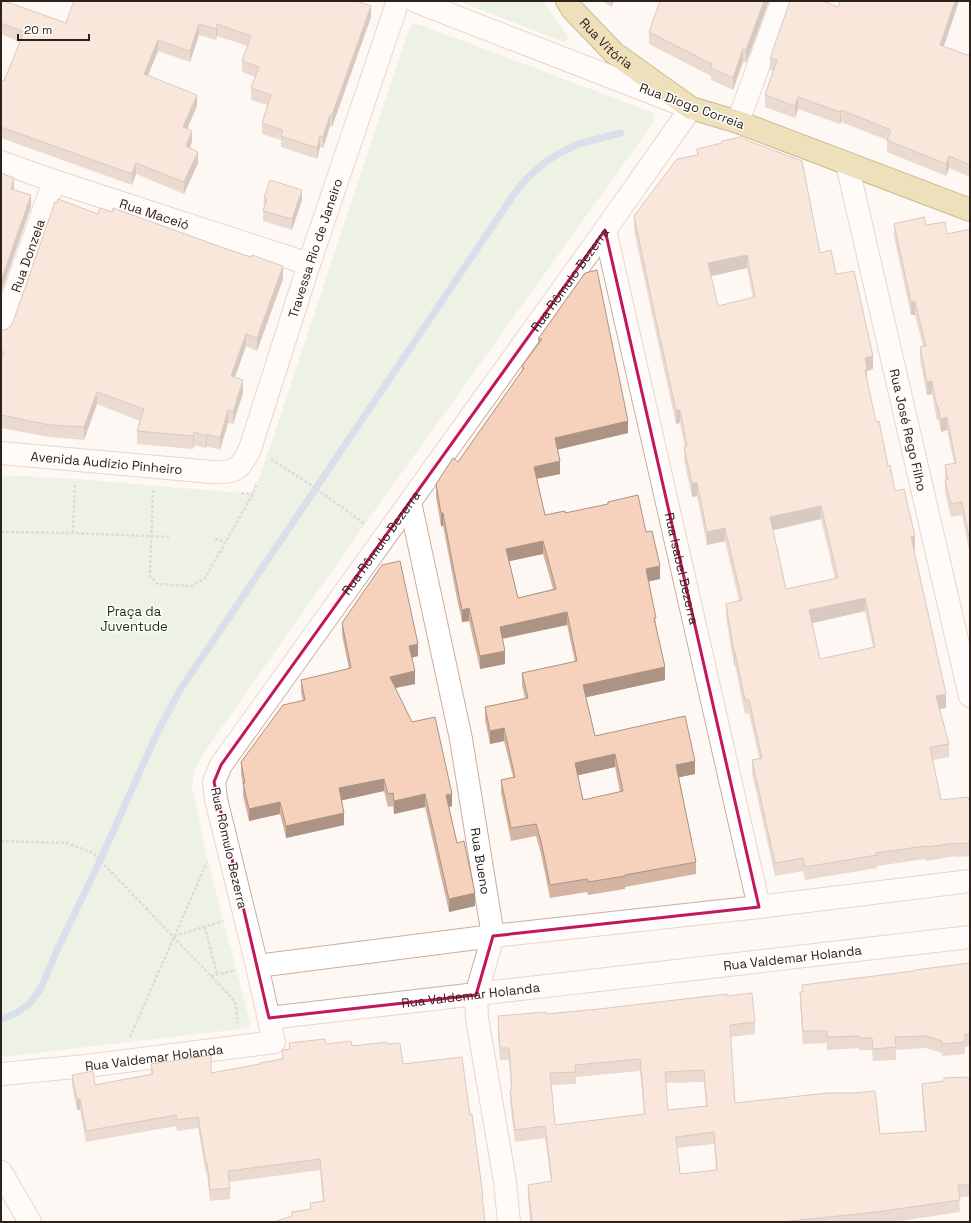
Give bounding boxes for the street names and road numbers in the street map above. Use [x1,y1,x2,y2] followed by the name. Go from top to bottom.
[576,14,637,73] street label: Rua Vitória
[637,79,747,133] street label: Rua Diogo Correia
[284,176,346,320] street label: Travessa Rio de Janeiro
[118,194,192,233] street label: Rua Maceió
[7,216,49,294] street label: Rua Donzela
[526,224,613,335] street label: Rua Rômulo Bezerra
[886,367,931,493] street label: Rua José Rego Filho
[30,447,183,478] street label: Avenida Audízio Pinheiro
[337,487,424,598] street label: Rua Rômulo Bezerra
[661,511,703,627] street label: Rua Isabel Bezerra
[207,786,251,911] street label: Rua Rômulo Bezerra
[467,826,495,896] street label: Rua Bueno
[722,941,863,974] street label: Rua Valdemar Holanda
[401,978,541,1011] street label: Rua Valdemar Holanda
[84,1040,225,1075] street label: Rua Valdemar Holanda

